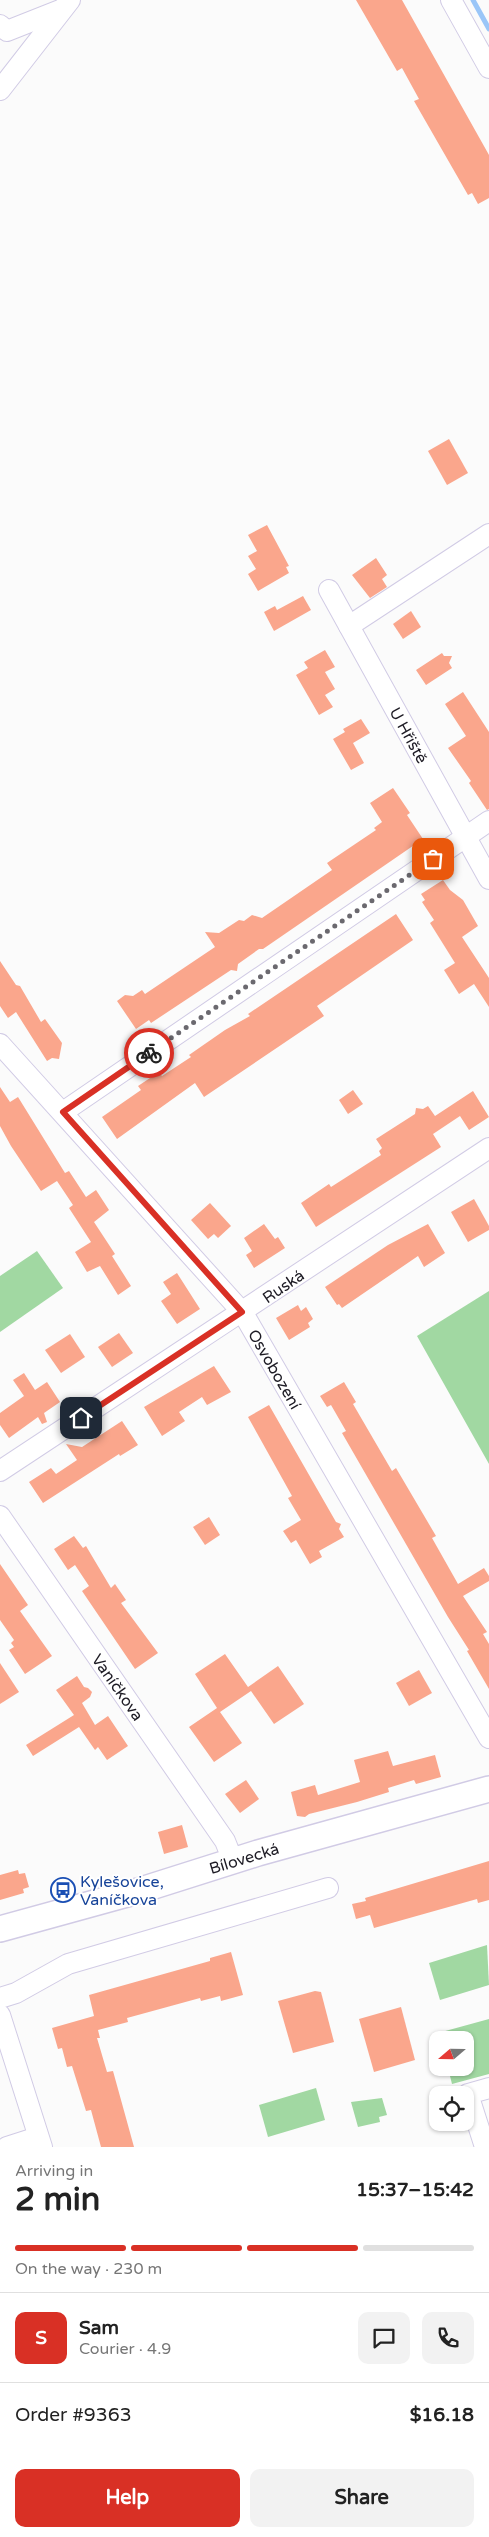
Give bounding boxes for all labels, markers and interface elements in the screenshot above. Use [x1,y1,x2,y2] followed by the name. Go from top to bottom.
[385,704,432,767] street label: U Hřiště
[412,838,454,880] pin
[419,845,447,873] icon: bag
[124,1028,174,1078] courier
[135,1039,163,1067] icon: bike
[259,1266,308,1308] street label: Ruská
[243,1326,305,1413] street label: Osvobození
[60,1397,102,1439] pin
[67,1404,95,1432] icon: home
[87,1650,147,1725] street label: Vaníčkova
[207,1839,282,1879] street label: Bílovecká
[80,1872,164,1910] place label: Kylešovice, Vaníčkova
[50,1877,76,1903] bus stop icon: Kylešovice, Vaníčkova
[429,2031,474,2076] north arrow
[429,2031,474,2131] map controls
[429,2086,474,2131] button: locate
[15,2161,93,2181] text: Arriving in
[356,2179,474,2201] text: 15:37–15:42
[15,2181,100,2219] text: 2 min
[15,2259,162,2279] text: On the way · 230 m
[358,2312,410,2364] button: chat
[422,2312,474,2364] button: phone
[79,2317,119,2339] text: Sam
[35,2327,47,2349] text: S
[79,2339,171,2359] text: Courier · 4.9
[15,2404,132,2426] text: Order #9363
[410,2404,474,2426] text: $16.18
[15,2469,240,2527] button: Help
[250,2469,474,2527] button: Share

